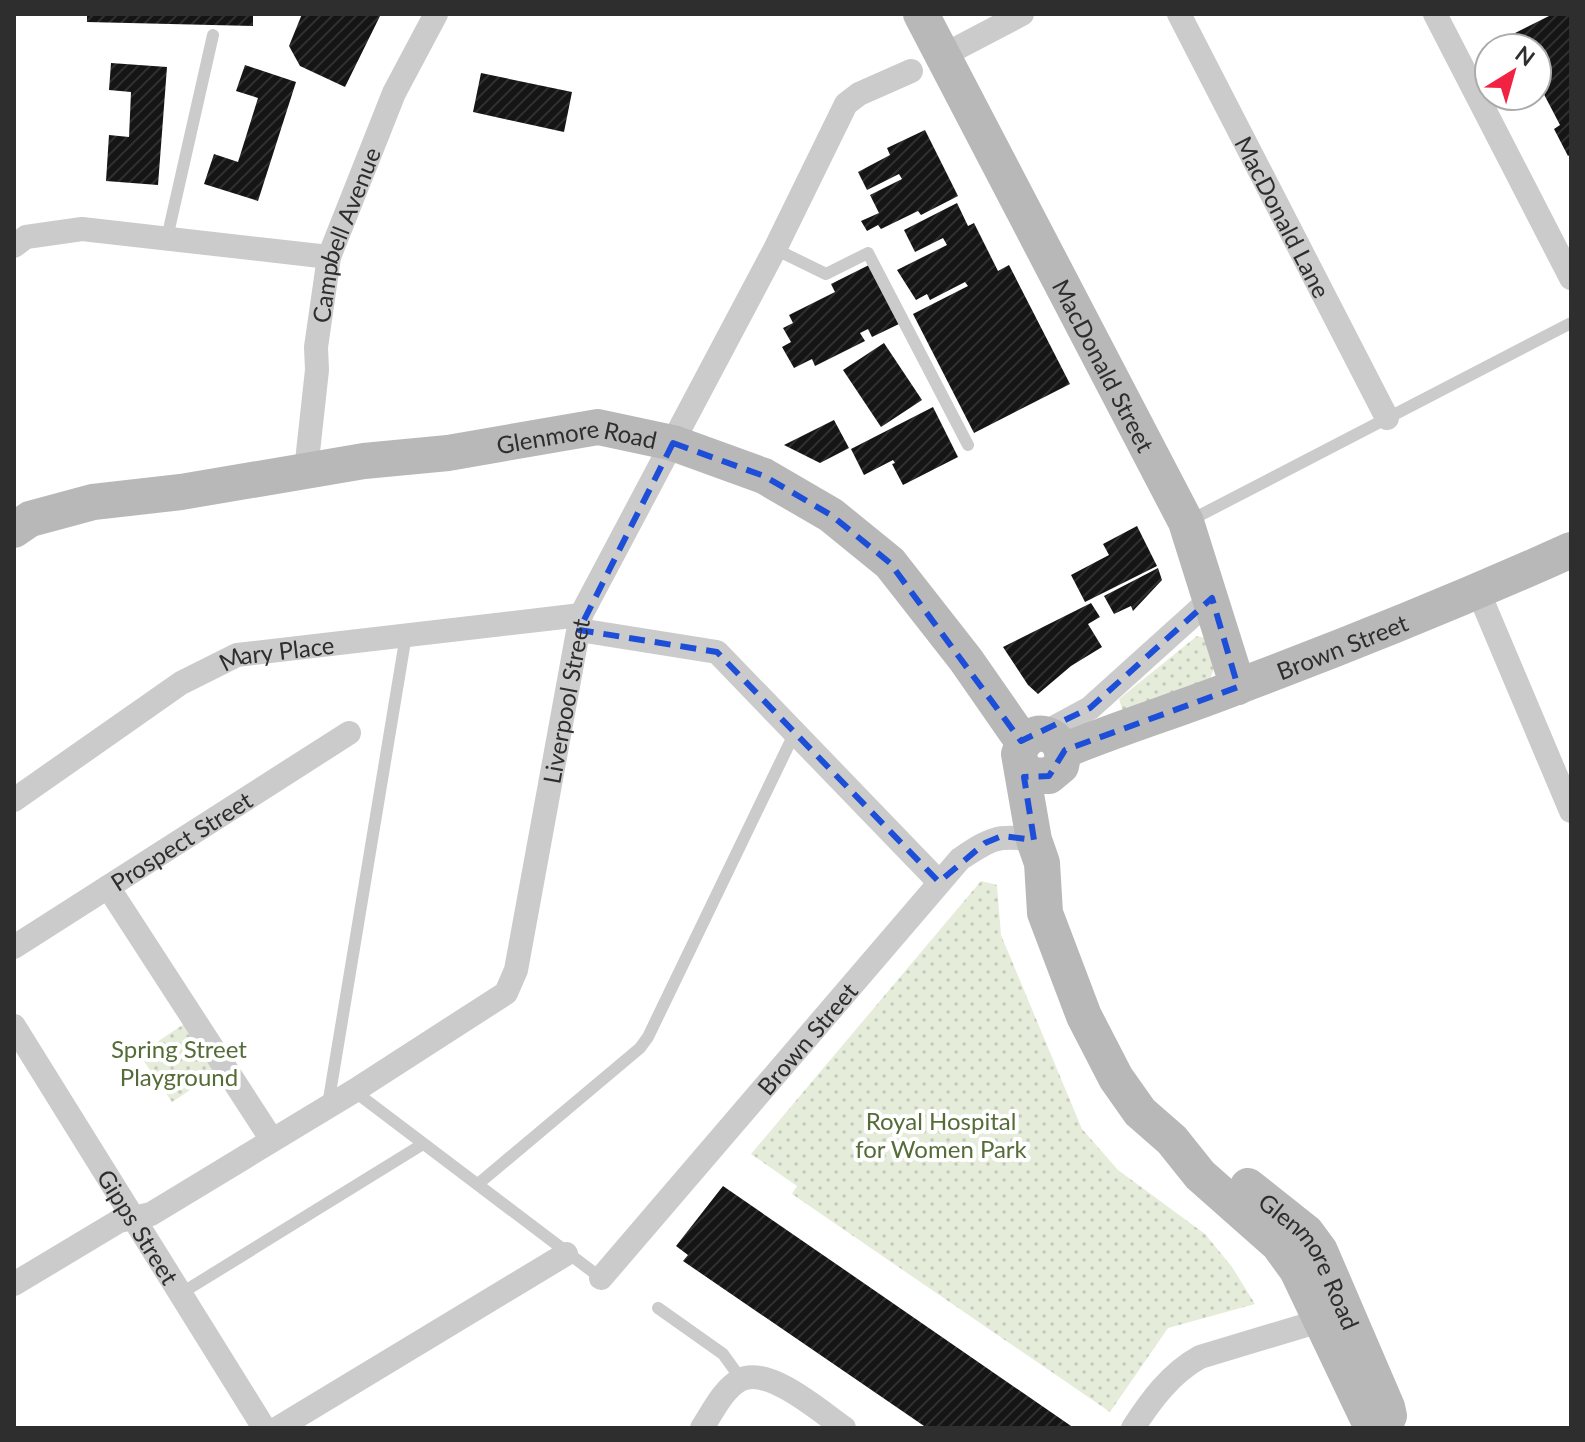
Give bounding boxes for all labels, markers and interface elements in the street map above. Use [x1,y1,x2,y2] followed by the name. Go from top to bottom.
[1473,32,1553,112] north arrow
[1510,40,1540,72] text: N
[1230,131,1337,302] street label: MacDonald Lane
[305,143,386,325] street label: Campbell Avenue
[1047,274,1161,457] street label: MacDonald Street
[494,413,660,459] street label: Glenmore Road
[1272,607,1412,685] street label: Brown Street
[536,616,595,786] street label: Liverpool Street
[214,629,336,676] street label: Mary Place
[105,784,257,896] street label: Prospect Street
[750,976,863,1100] street label: Brown Street
[111,1034,247,1091] park label: Spring Street Playground
[855,1106,1028,1163] park label: Royal Hospital for Women Park
[92,1164,185,1290] street label: Gipps Street
[1254,1186,1366,1334] street label: Glenmore Road

